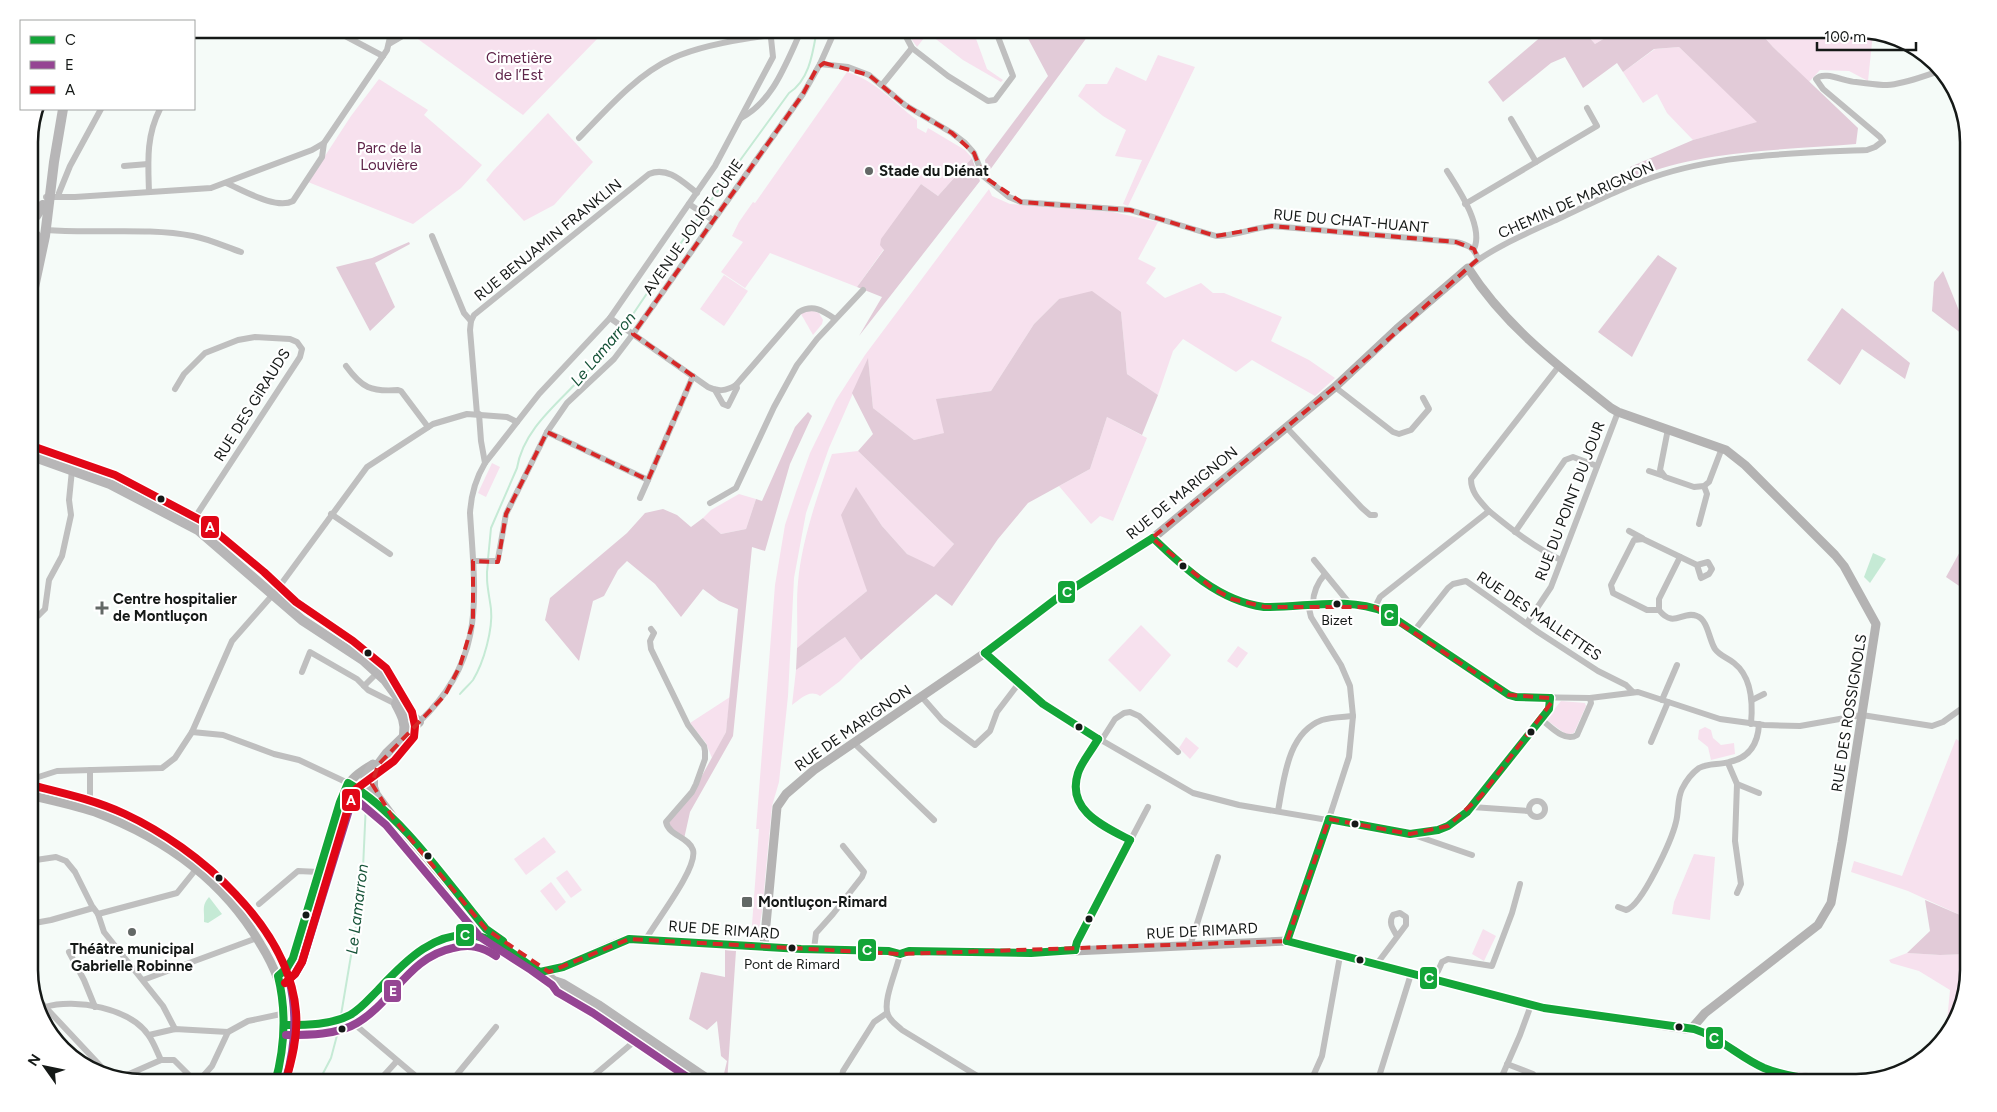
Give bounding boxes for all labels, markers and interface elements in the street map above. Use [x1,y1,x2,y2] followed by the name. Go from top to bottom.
[20,20,195,110] legend
[1817,20,1916,52] scale bar
[1824,28,1866,46] text: 100 m
[65,31,76,49] text: C
[486,49,552,84] park label: Cimetière de l’Est
[65,56,74,74] text: E
[65,81,75,99] text: A
[357,139,421,174] park label: Parc de la Louvière
[639,155,747,299] street label: AVENUE JOLIOT CURIE
[1495,158,1657,242] street label: CHEMIN DE MARIGNON
[879,162,989,180] place label: Stade du Diénat
[863,165,875,177] marker: Stade du Diénat
[471,175,625,305] street label: RUE BENJAMIN FRANKLIN
[1273,205,1430,237] street label: RUE DU CHAT-HUANT
[567,308,640,390] water label: Le Lamarron
[210,345,294,465] street label: RUE DES GIRAUDS
[1531,419,1609,583] street label: RUE DU POINT DU JOUR
[1123,443,1241,543] street label: RUE DE MARIGNON
[156,494,166,504] unlabelled marker
[200,515,220,539] line badge: A
[205,519,215,536] text: A
[1178,561,1188,571] unlabelled marker
[1473,568,1605,664] street label: RUE DES MALLETTES
[1057,580,1076,604] line badge: C
[1062,584,1072,601] text: C
[113,590,237,625] place label: Centre hospitalier de Montluçon
[1332,599,1342,609] marker: Bizet
[95,601,109,615] marker: Centre hospitalier de Montluçon
[1380,603,1399,627] line badge: C
[1384,607,1394,624] text: C
[1321,612,1353,629] place label: Bizet
[1828,633,1870,793] street label: RUE DES ROSSIGNOLS
[363,648,373,658] unlabelled marker
[791,681,915,775] street label: RUE DE MARIGNON
[1074,722,1084,732] unlabelled marker
[1526,727,1536,737] unlabelled marker
[341,788,361,812] line badge: A
[346,792,356,809] text: A
[1350,819,1360,829] unlabelled marker
[423,851,433,861] unlabelled marker
[342,863,372,955] water label: Le Lamarron
[214,873,224,883] unlabelled marker
[758,893,887,911] place label: Montluçon-Rimard
[740,895,754,909] marker: Montluçon-Rimard
[301,910,311,920] unlabelled marker
[1084,914,1094,924] unlabelled marker
[668,917,780,943] street label: RUE DE RIMARD
[1146,919,1258,943] street label: RUE DE RIMARD
[455,923,475,947] line badge: C
[126,926,138,938] marker: Théâtre municipal Gabrielle Robinne
[460,927,470,944] text: C
[857,938,877,962] line badge: C
[70,940,194,975] place label: Théâtre municipal Gabrielle Robinne
[862,942,872,959] text: C
[787,943,797,953] marker: Pont de Rimard
[1355,955,1365,965] unlabelled marker
[744,956,840,973] place label: Pont de Rimard
[1419,966,1438,990] line badge: C
[1424,970,1434,987] text: C
[383,979,402,1003] line badge: E
[389,983,397,1000] text: E
[1674,1022,1684,1032] unlabelled marker
[337,1024,347,1034] unlabelled marker
[1705,1026,1724,1050] line badge: C
[1709,1030,1719,1047] text: C
[20,1042,70,1092] north arrow
[24,1051,45,1069] text: N

